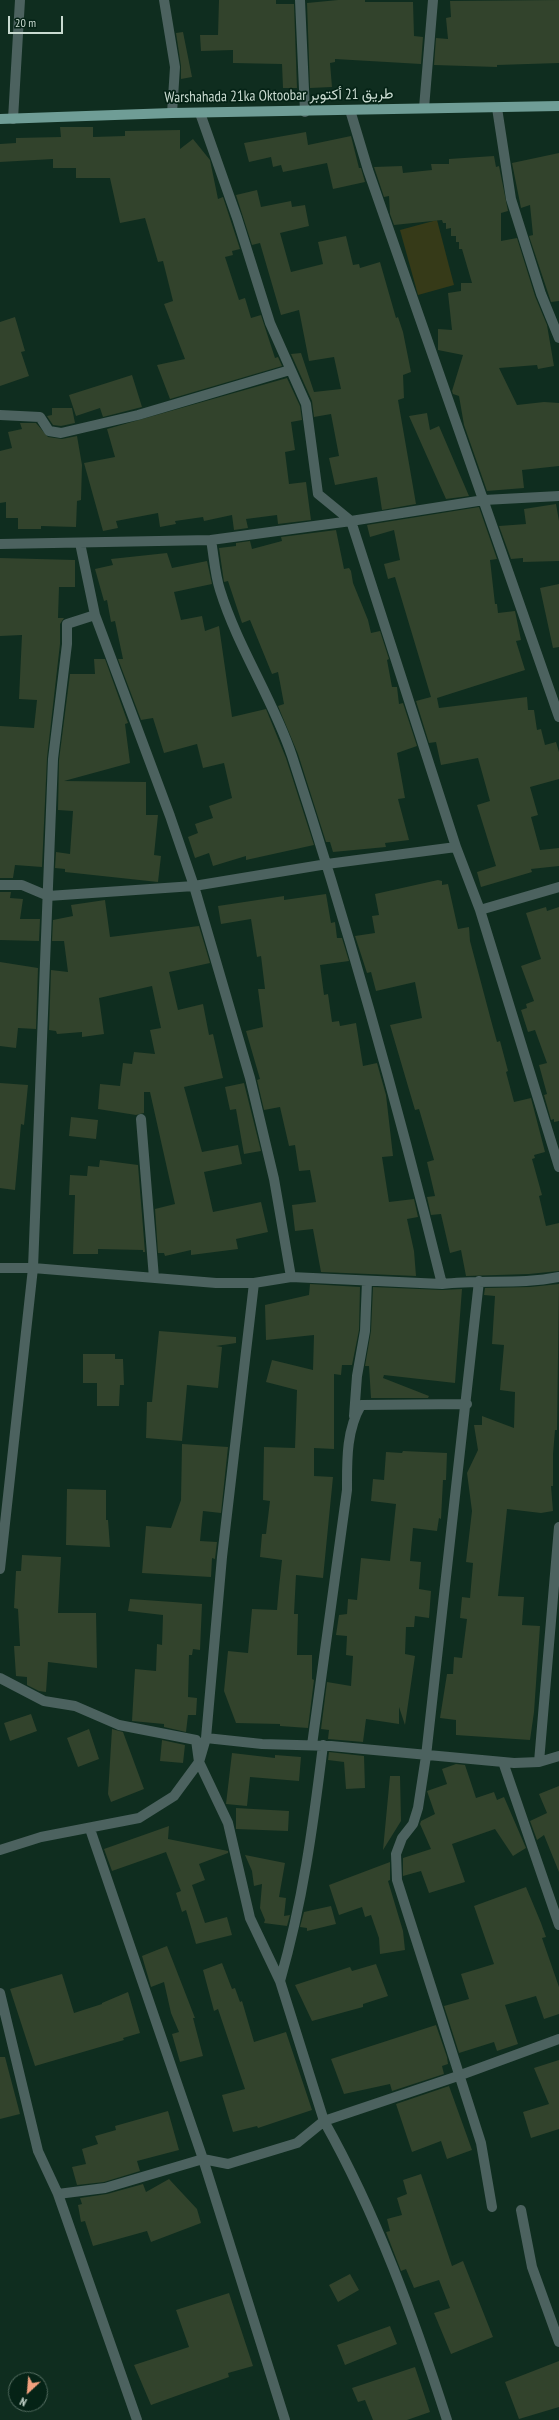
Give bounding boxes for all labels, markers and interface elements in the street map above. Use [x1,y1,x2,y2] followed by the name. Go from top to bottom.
[10,8,65,34] scale bar
[15,15,36,30] text: 20 m
[164,85,394,107] street label: Warshahada 21ka Oktoobar طريق 21 أكتوبر
[8,2372,48,2412] north arrow
[17,2394,29,2409] text: N

